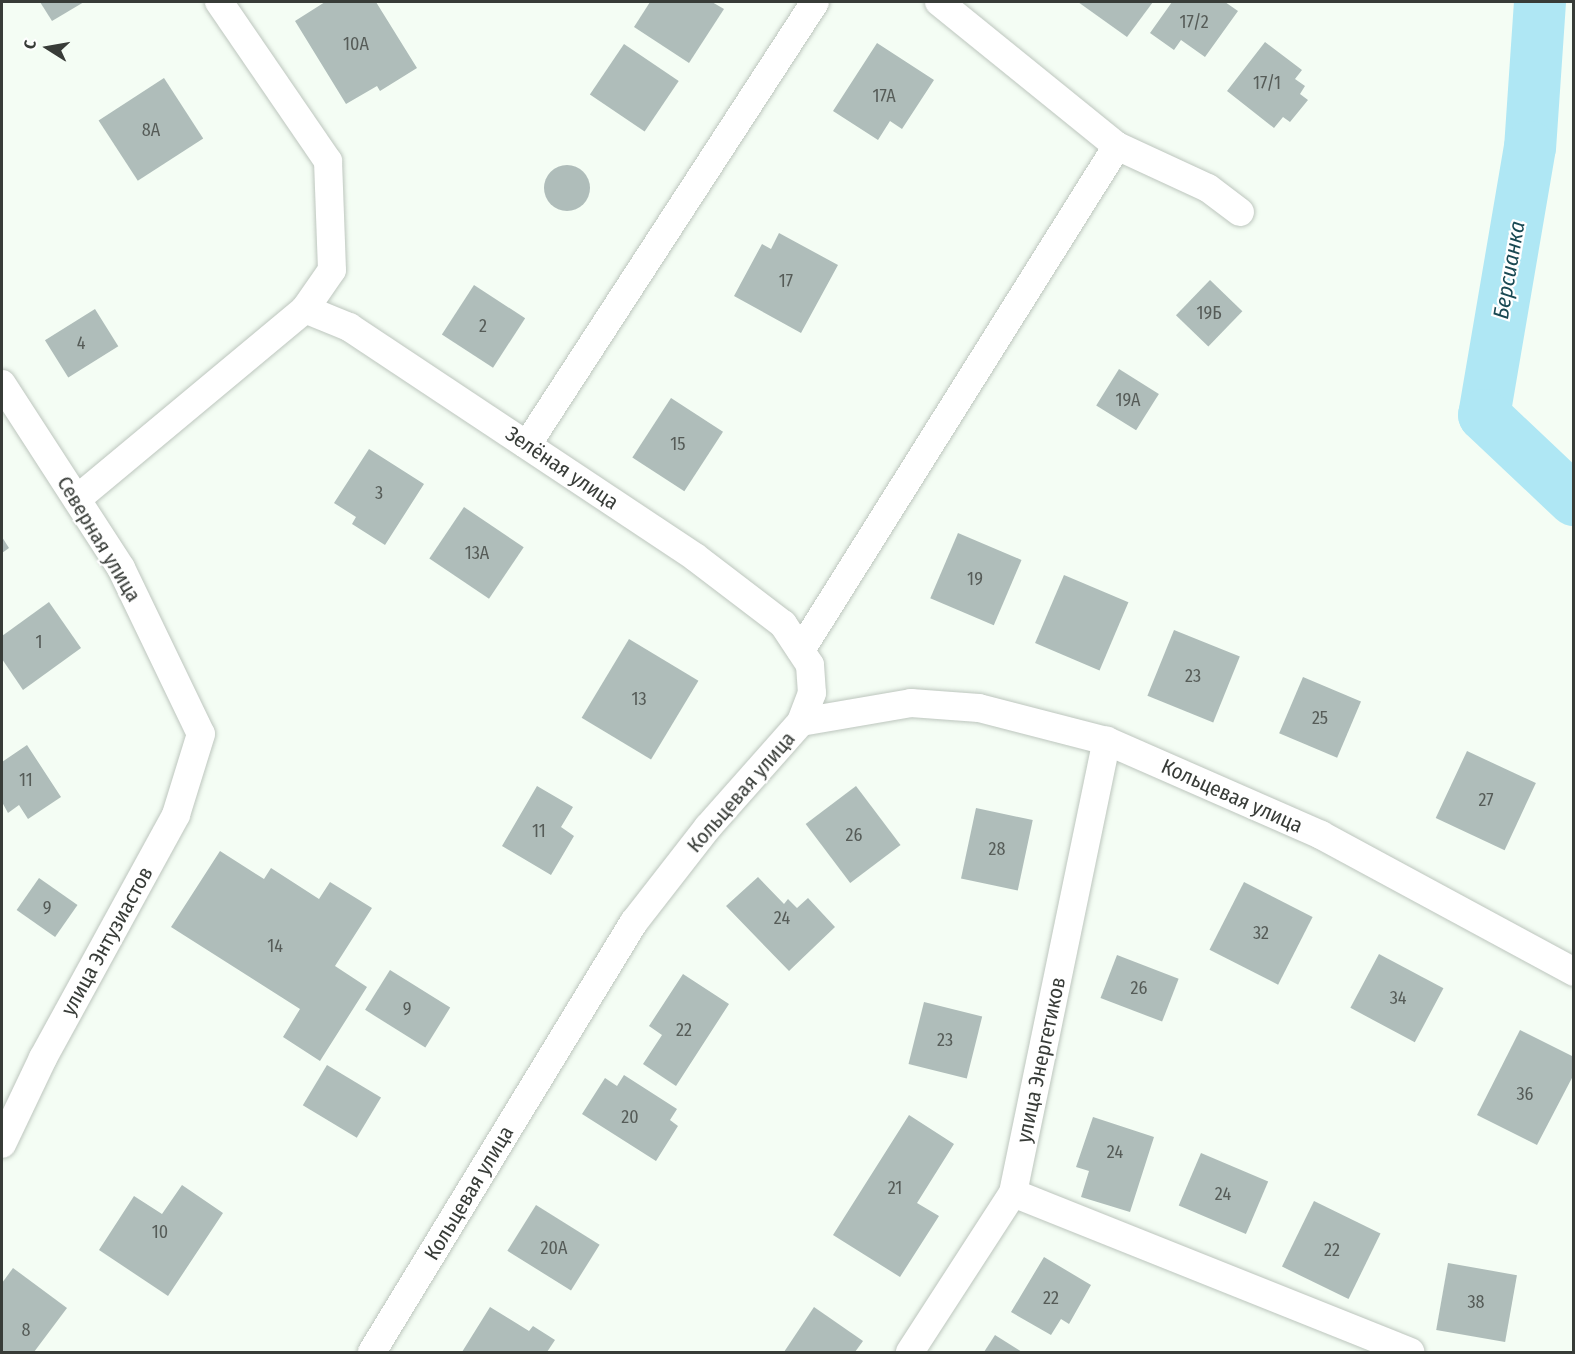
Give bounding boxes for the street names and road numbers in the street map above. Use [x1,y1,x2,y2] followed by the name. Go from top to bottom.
[501,421,623,515] street label: Зелёная улица
[52,472,146,606] street label: Северная улица
[682,726,800,858] street label: Кольцевая улица
[1157,754,1307,838] street label: Кольцевая улица
[56,862,158,1020] street label: улица Энтузиастов
[1011,975,1071,1145] street label: улица Энергетиков
[419,1121,519,1265] street label: Кольцевая улица

